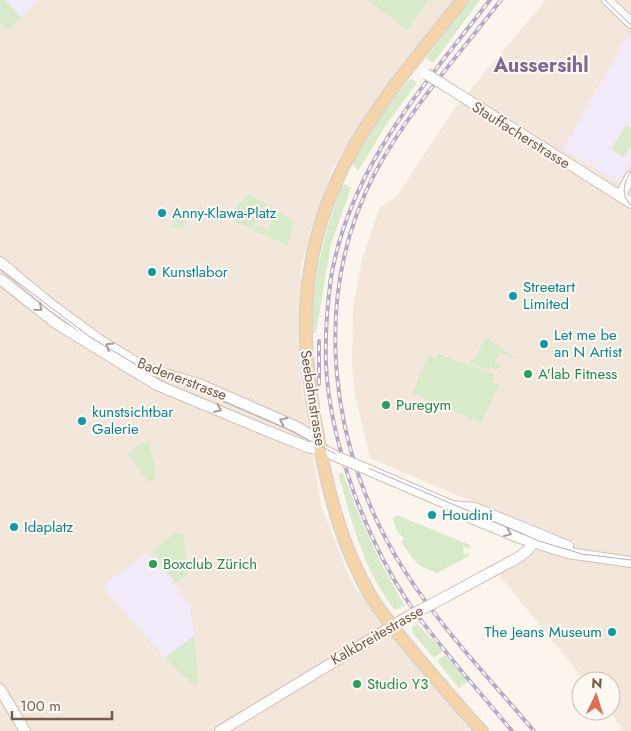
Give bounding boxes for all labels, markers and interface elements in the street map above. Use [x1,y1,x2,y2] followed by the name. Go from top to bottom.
[492,51,589,80] district label: Aussersihl
[467,96,575,174] street label: Stauffacherstrasse
[172,202,276,224] place label: Anny-Klawa-Platz
[156,207,168,219] marker: Anny-Klawa-Platz
[162,261,229,283] place label: Kunstlabor
[146,266,158,278] marker: Kunstlabor
[523,276,575,315] place label: Streetart Limited
[507,290,519,302] marker: Streetart Limited
[33,303,42,312] one-way arrow
[554,324,622,363] place label: Let me be an N Artist
[538,338,550,350] marker: Let me be an N Artist
[105,342,114,352] one-way arrow
[295,348,331,448] street label: Seebahnstrasse
[134,352,230,406] street label: Badenerstrasse
[538,363,617,385] place label: A'lab Fitness
[522,368,534,380] marker: A'lab Fitness
[396,394,451,416] place label: Puregym
[380,399,392,411] marker: Puregym
[92,401,174,440] place label: kunstsichtbar Galerie
[213,403,222,414] one-way arrow
[76,415,88,427] marker: kunstsichtbar Galerie
[279,416,288,427] one-way arrow
[442,504,493,526] place label: Houdini
[426,509,438,521] marker: Houdini
[24,516,73,538] place label: Idaplatz
[8,521,20,533] marker: Idaplatz
[503,527,512,538] one-way arrow
[163,553,257,575] place label: Boxclub Zürich
[147,558,159,570] marker: Boxclub Zürich
[326,599,428,671] street label: Kalkbreitestrasse
[485,621,602,643] place label: The Jeans Museum
[606,626,618,638] marker: The Jeans Museum
[571,671,621,721] north arrow
[367,673,428,695] place label: Studio Y3
[591,673,603,693] text: N
[351,678,363,690] marker: Studio Y3
[12,688,112,720] scale bar
[20,695,61,717] text: 100 m

